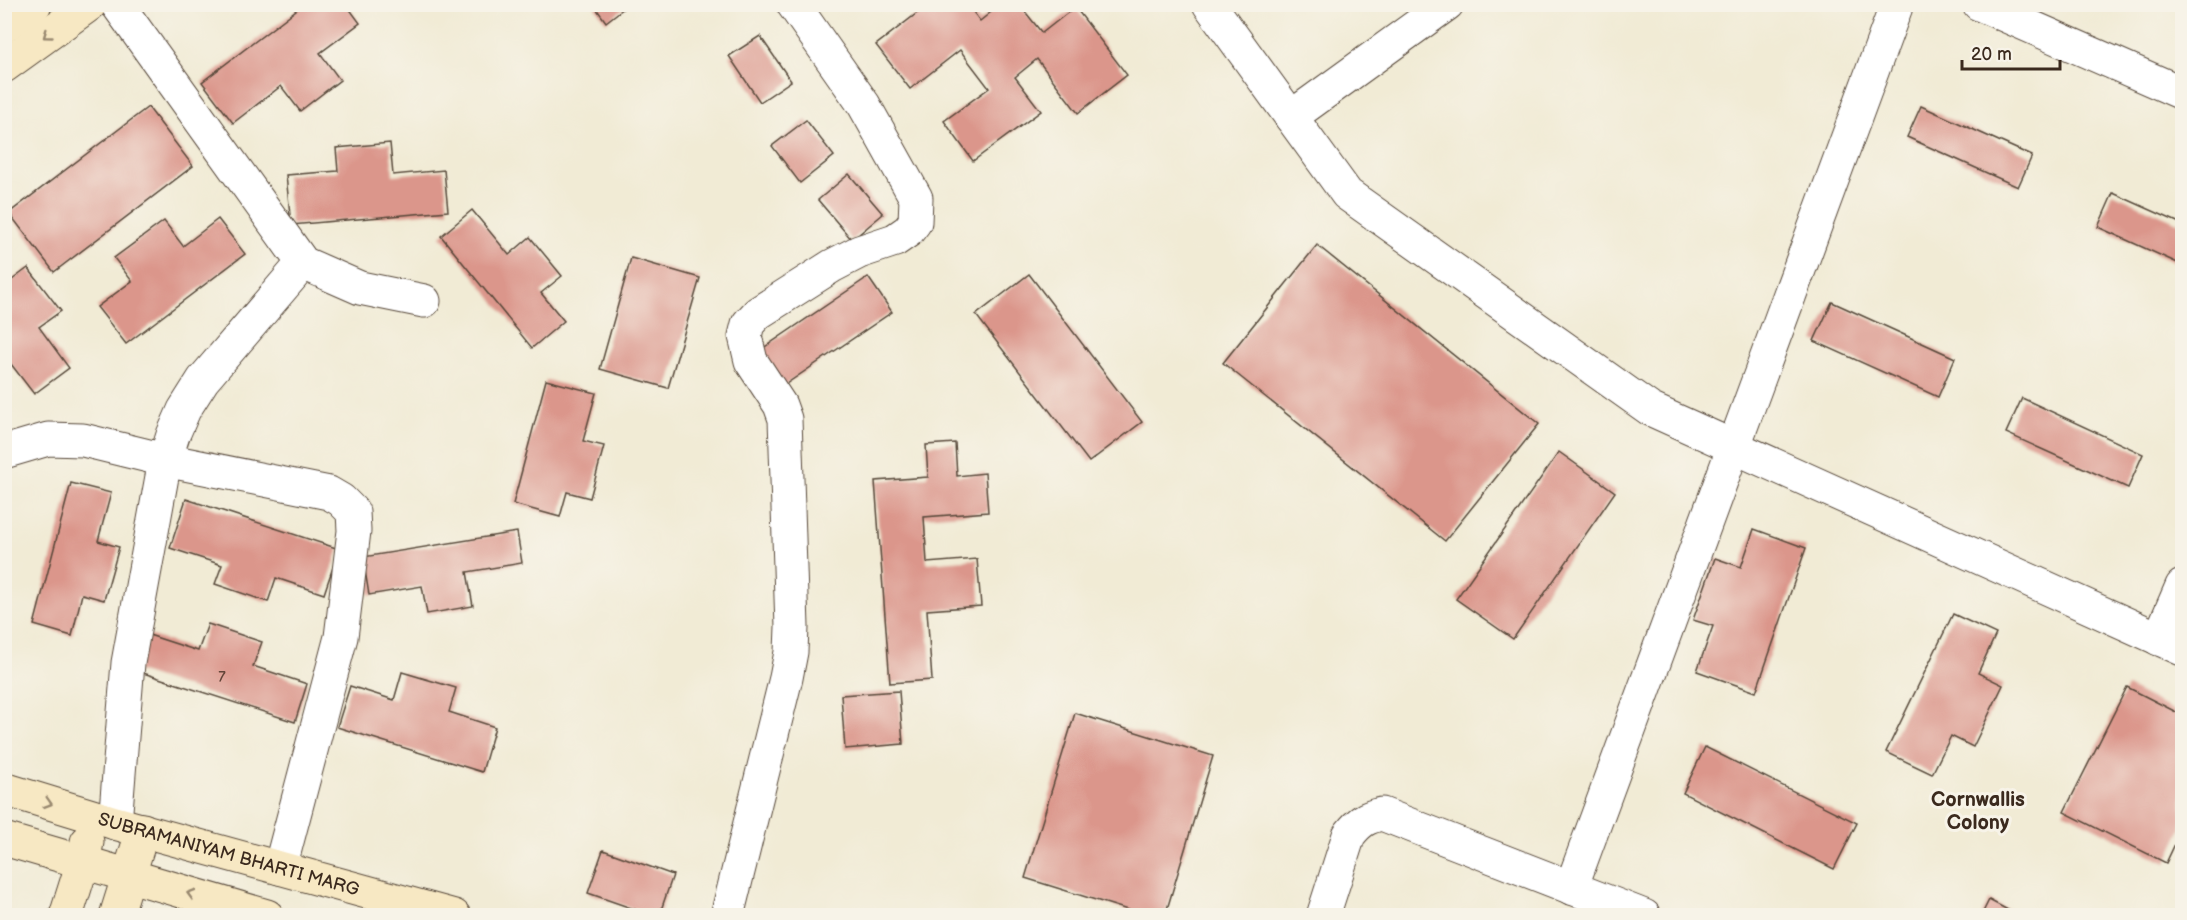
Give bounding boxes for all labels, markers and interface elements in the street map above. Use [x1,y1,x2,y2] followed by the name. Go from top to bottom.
[43,28,54,39] one-way arrow
[1962,33,2060,71] scale bar
[1971,44,2012,65] text: 20 m
[218,668,226,687] house number: 7
[1931,788,2025,835] district label: Cornwallis Colony
[42,796,53,808] one-way arrow
[96,808,362,900] street label: SUBRAMANIYAM BHARTI MARG
[186,889,197,901] one-way arrow

